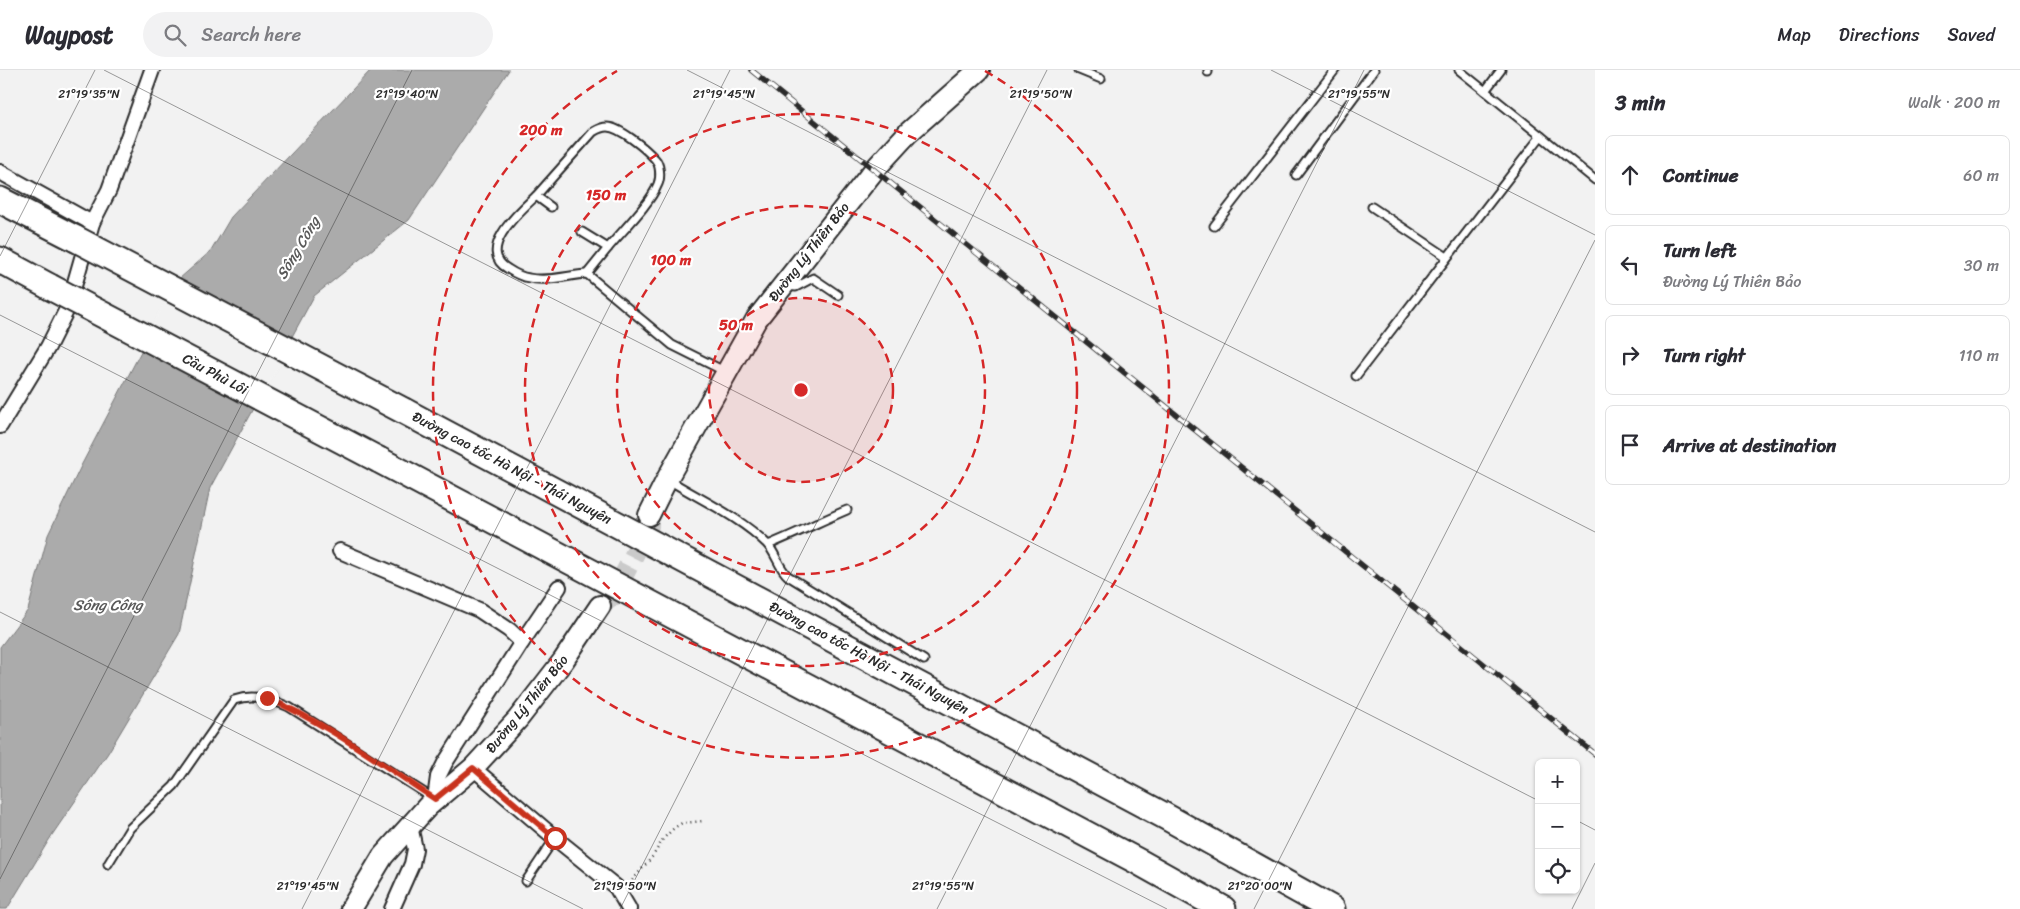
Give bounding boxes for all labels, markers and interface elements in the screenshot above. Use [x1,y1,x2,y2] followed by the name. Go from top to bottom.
[143,12,493,57] search box
[25,14,113,56] text: Waypost
[201,18,301,51] text: Search here
[1778,19,1811,51] text: Map
[1839,19,1920,51] text: Directions
[1948,19,1995,51] text: Saved
[161,21,189,49] icon: search
[58,83,120,105] text: 21°19'35"N
[376,83,439,105] text: 21°19'40"N
[693,83,756,105] text: 21°19'45"N
[1010,83,1073,105] text: 21°19'50"N
[1328,83,1391,105] text: 21°19'55"N
[1615,84,1665,122] text: 3 min
[1908,88,2000,117] text: Walk · 200 m
[518,117,563,143] text: 200 m
[1663,159,1739,192] text: Continue
[1616,161,1644,189] icon: ahead
[1963,161,1999,190] text: 60 m
[586,182,627,208] text: 150 m
[762,197,856,307] street label: Đường Lý Thiên Bảo
[269,210,328,284] water label: Sông Công
[1663,234,1736,267] text: Turn left
[651,247,692,273] text: 100 m
[1616,251,1644,279] icon: left
[1964,251,1999,280] text: 30 m
[1663,267,1801,296] text: Đường Lý Thiên Bảo
[719,312,754,338] text: 50 m
[1663,339,1745,372] text: Turn right
[1616,341,1644,369] icon: right
[1959,341,1999,370] text: 110 m
[178,346,253,402] street label: Cầu Phù Lôi
[792,381,810,399] centre of rings
[408,405,617,532] street label: Đường cao tốc Hà Nội - Thái Nguyên
[1663,429,1836,462] text: Arrive at destination
[1616,431,1644,459] icon: arrive
[73,592,144,618] water label: Sông Công
[765,595,974,722] street label: Đường cao tốc Hà Nội - Thái Nguyên
[479,649,575,759] street label: Đường Lý Thiên Bảo
[256,687,279,710] route end
[1535,759,1580,894] map controls
[1535,759,1580,804] button: +
[1535,804,1580,849] button: −
[544,827,567,850] route start
[1535,849,1580,894] button: locate
[277,875,340,897] text: 21°19'45"N
[594,875,657,897] text: 21°19'50"N
[912,875,975,897] text: 21°19'55"N
[1228,875,1293,897] text: 21°20'00"N

